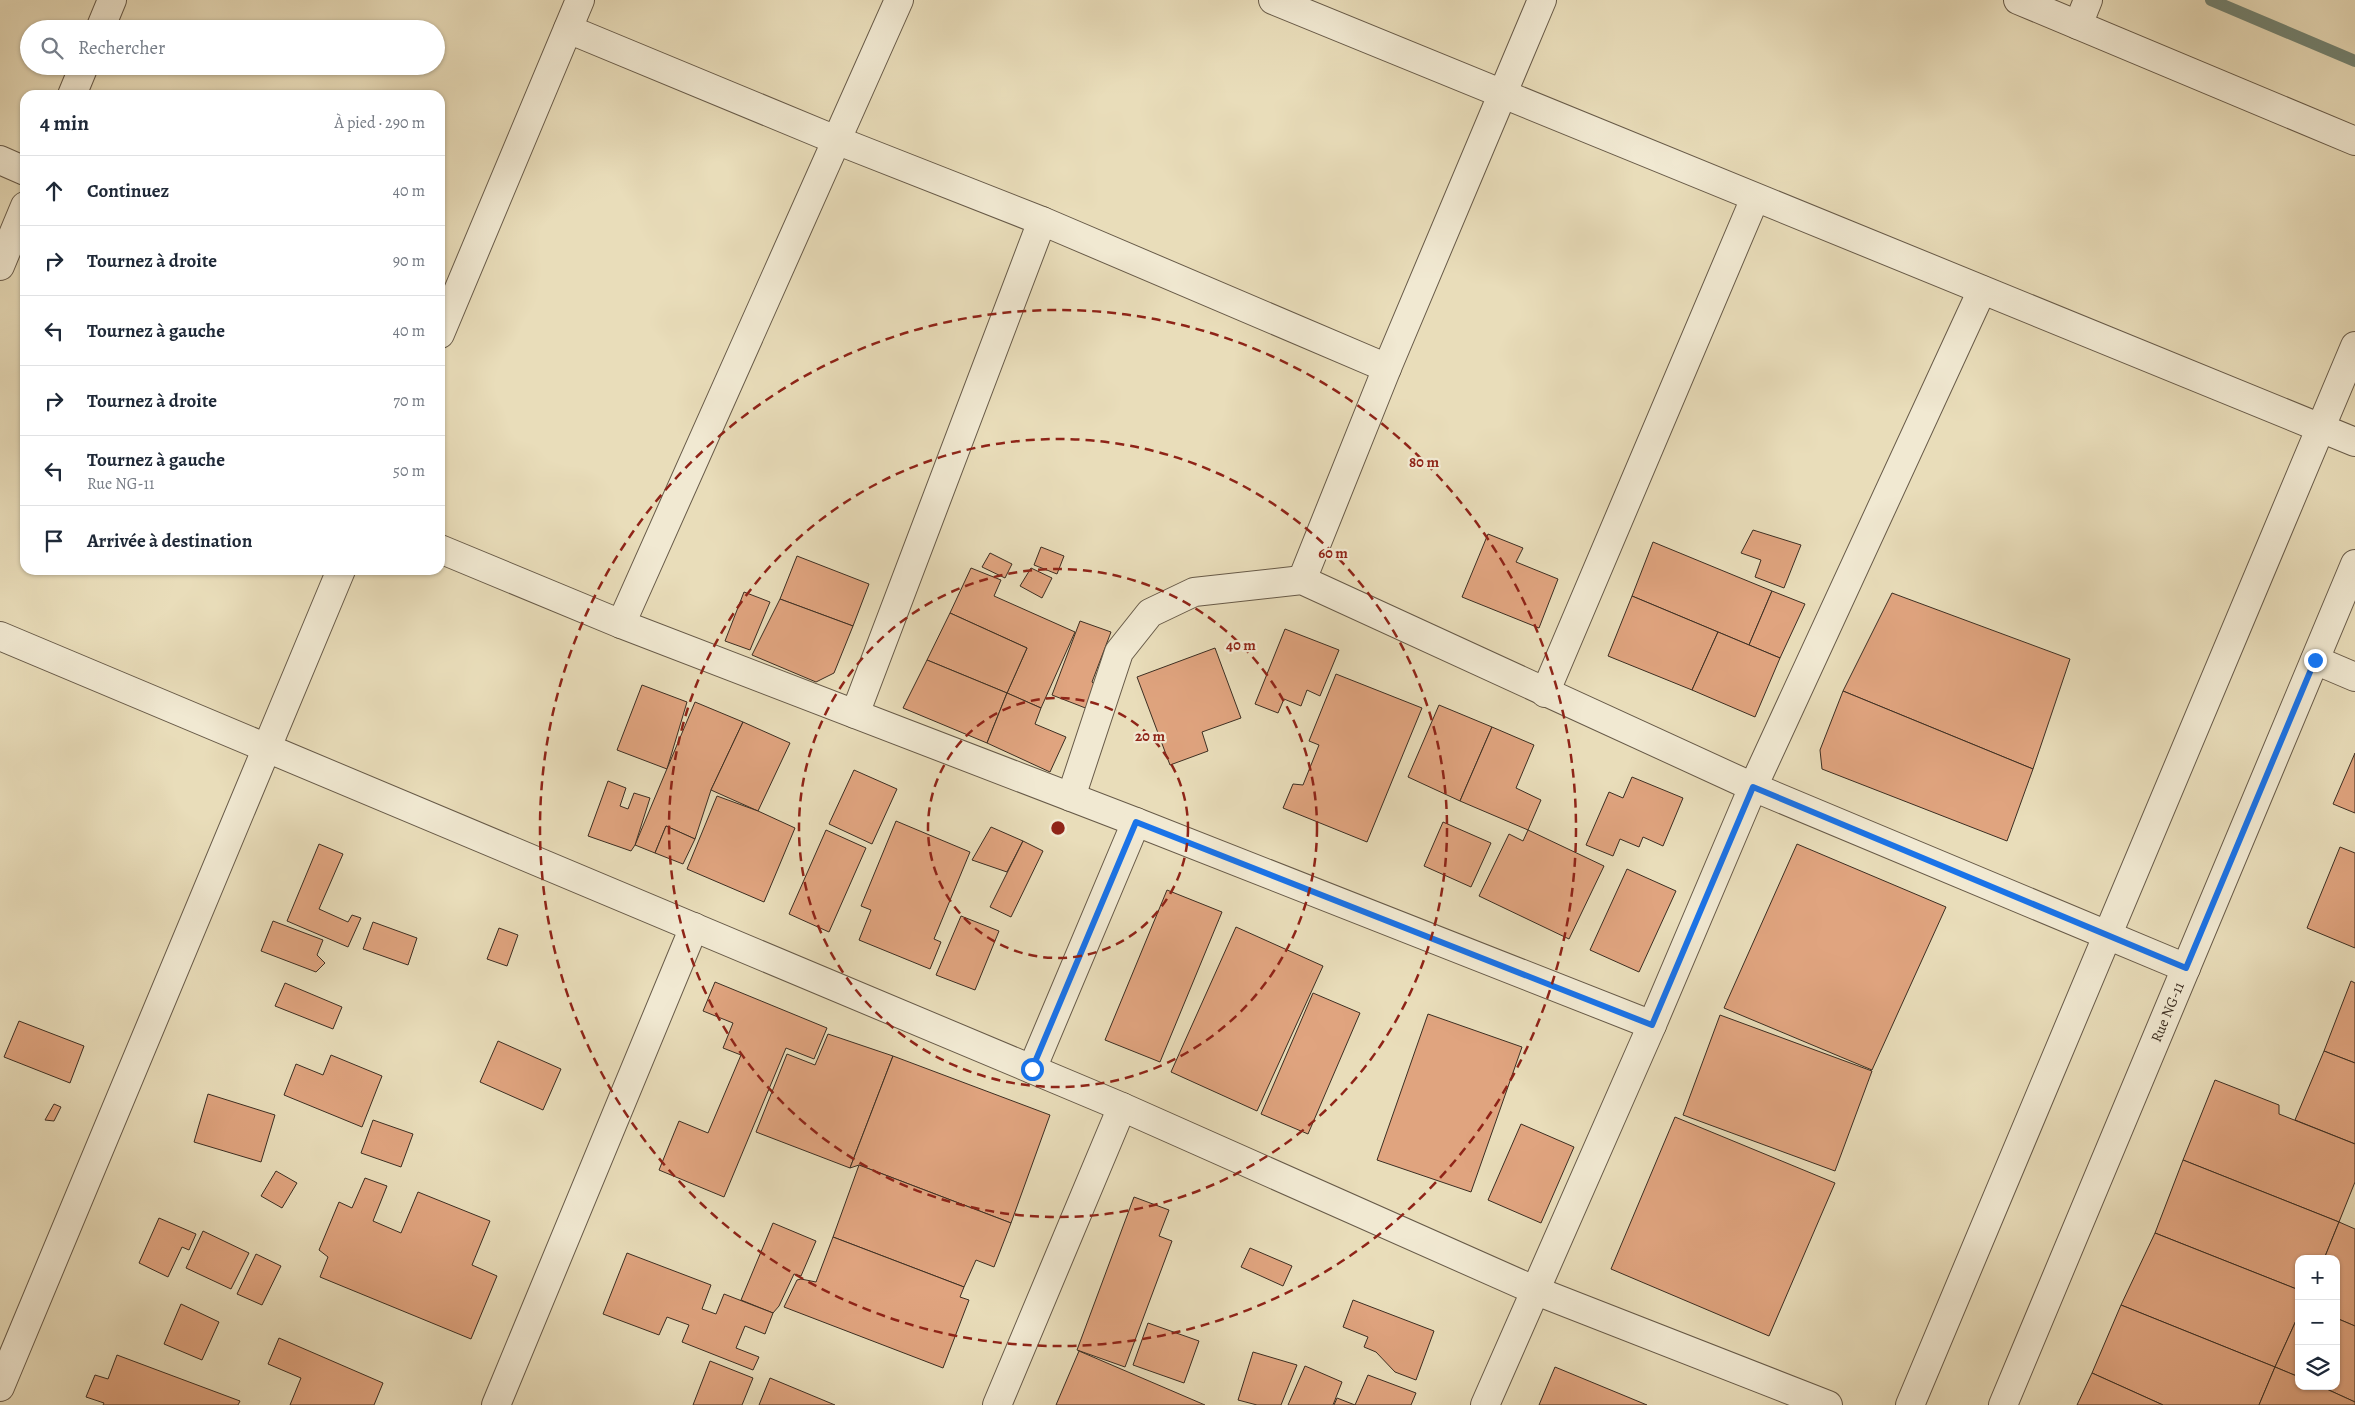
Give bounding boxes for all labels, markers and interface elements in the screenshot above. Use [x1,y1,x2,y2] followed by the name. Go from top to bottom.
[20,20,445,75] search box
[38,34,66,62] icon: search
[78,35,165,61] text: Rechercher
[40,109,89,137] text: 4 min
[334,112,425,134] text: À pied · 290 m
[40,177,68,205] icon: ahead
[87,178,169,204] text: Continuez
[393,180,425,202] text: 40 m
[40,247,68,275] icon: right
[87,248,217,274] text: Tournez à droite
[393,250,425,272] text: 90 m
[40,317,68,345] icon: left
[87,318,225,344] text: Tournez à gauche
[393,320,425,342] text: 40 m
[40,387,68,415] icon: right
[87,388,217,414] text: Tournez à droite
[393,390,425,412] text: 70 m
[87,447,225,473] text: Tournez à gauche
[1409,452,1439,472] text: 80 m
[40,457,68,485] icon: left
[393,460,425,482] text: 50 m
[87,473,155,495] text: Rue NG-11
[40,527,68,555] icon: arrive
[87,528,252,554] text: Arrivée à destination
[1318,543,1348,563] text: 60 m
[1226,635,1256,655] text: 40 m
[2304,649,2327,672] route end
[1135,726,1165,746] text: 20 m
[1049,819,1067,837] centre of rings
[2146,979,2189,1045] street label: Rue NG-11
[1021,1058,1044,1081] route start
[2295,1255,2340,1390] map controls
[2295,1255,2340,1300] button: +
[2295,1300,2340,1345] button: −
[2295,1345,2340,1390] button: layers

